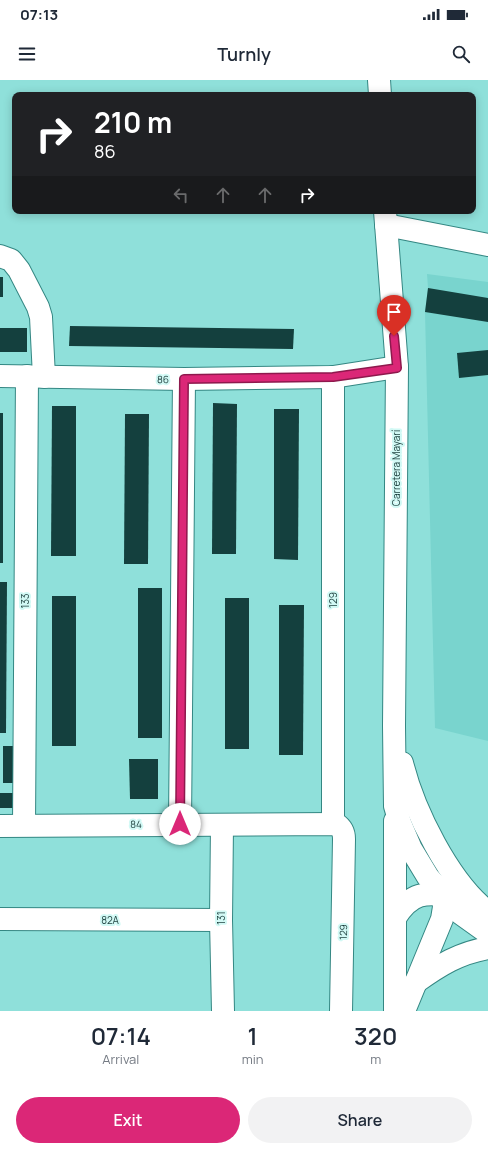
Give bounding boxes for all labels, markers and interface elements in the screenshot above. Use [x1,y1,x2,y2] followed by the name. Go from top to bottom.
[20,4,58,25] text: 07:13
[217,42,271,66] text: Turnly
[16,43,38,65] icon: menu
[450,43,472,65] icon: search
[94,103,172,141] text: 210 m
[28,108,80,160] icon: right
[94,139,116,163] text: 86
[170,184,192,206] icon: left
[212,184,234,206] icon: ahead
[254,184,276,206] icon: ahead
[296,184,318,206] icon: right
[377,295,411,336] pin
[383,301,405,323] icon: arrive
[157,372,169,386] street label: 86
[389,429,403,506] street label: Carretera Mayarí
[326,592,340,608] street label: 129
[18,594,32,608] street label: 133
[159,803,201,845] position arrow
[130,817,142,831] street label: 84
[214,911,228,925] street label: 131
[101,913,119,927] street label: 82A
[336,924,350,940] street label: 129
[91,1019,151,1052] text: 07:14
[248,1019,258,1052] text: 1
[354,1019,397,1052] text: 320
[102,1050,139,1068] text: Arrival
[242,1050,263,1068] text: min
[370,1050,381,1068] text: m
[16,1097,240,1143] button: Exit
[248,1097,472,1143] button: Share

